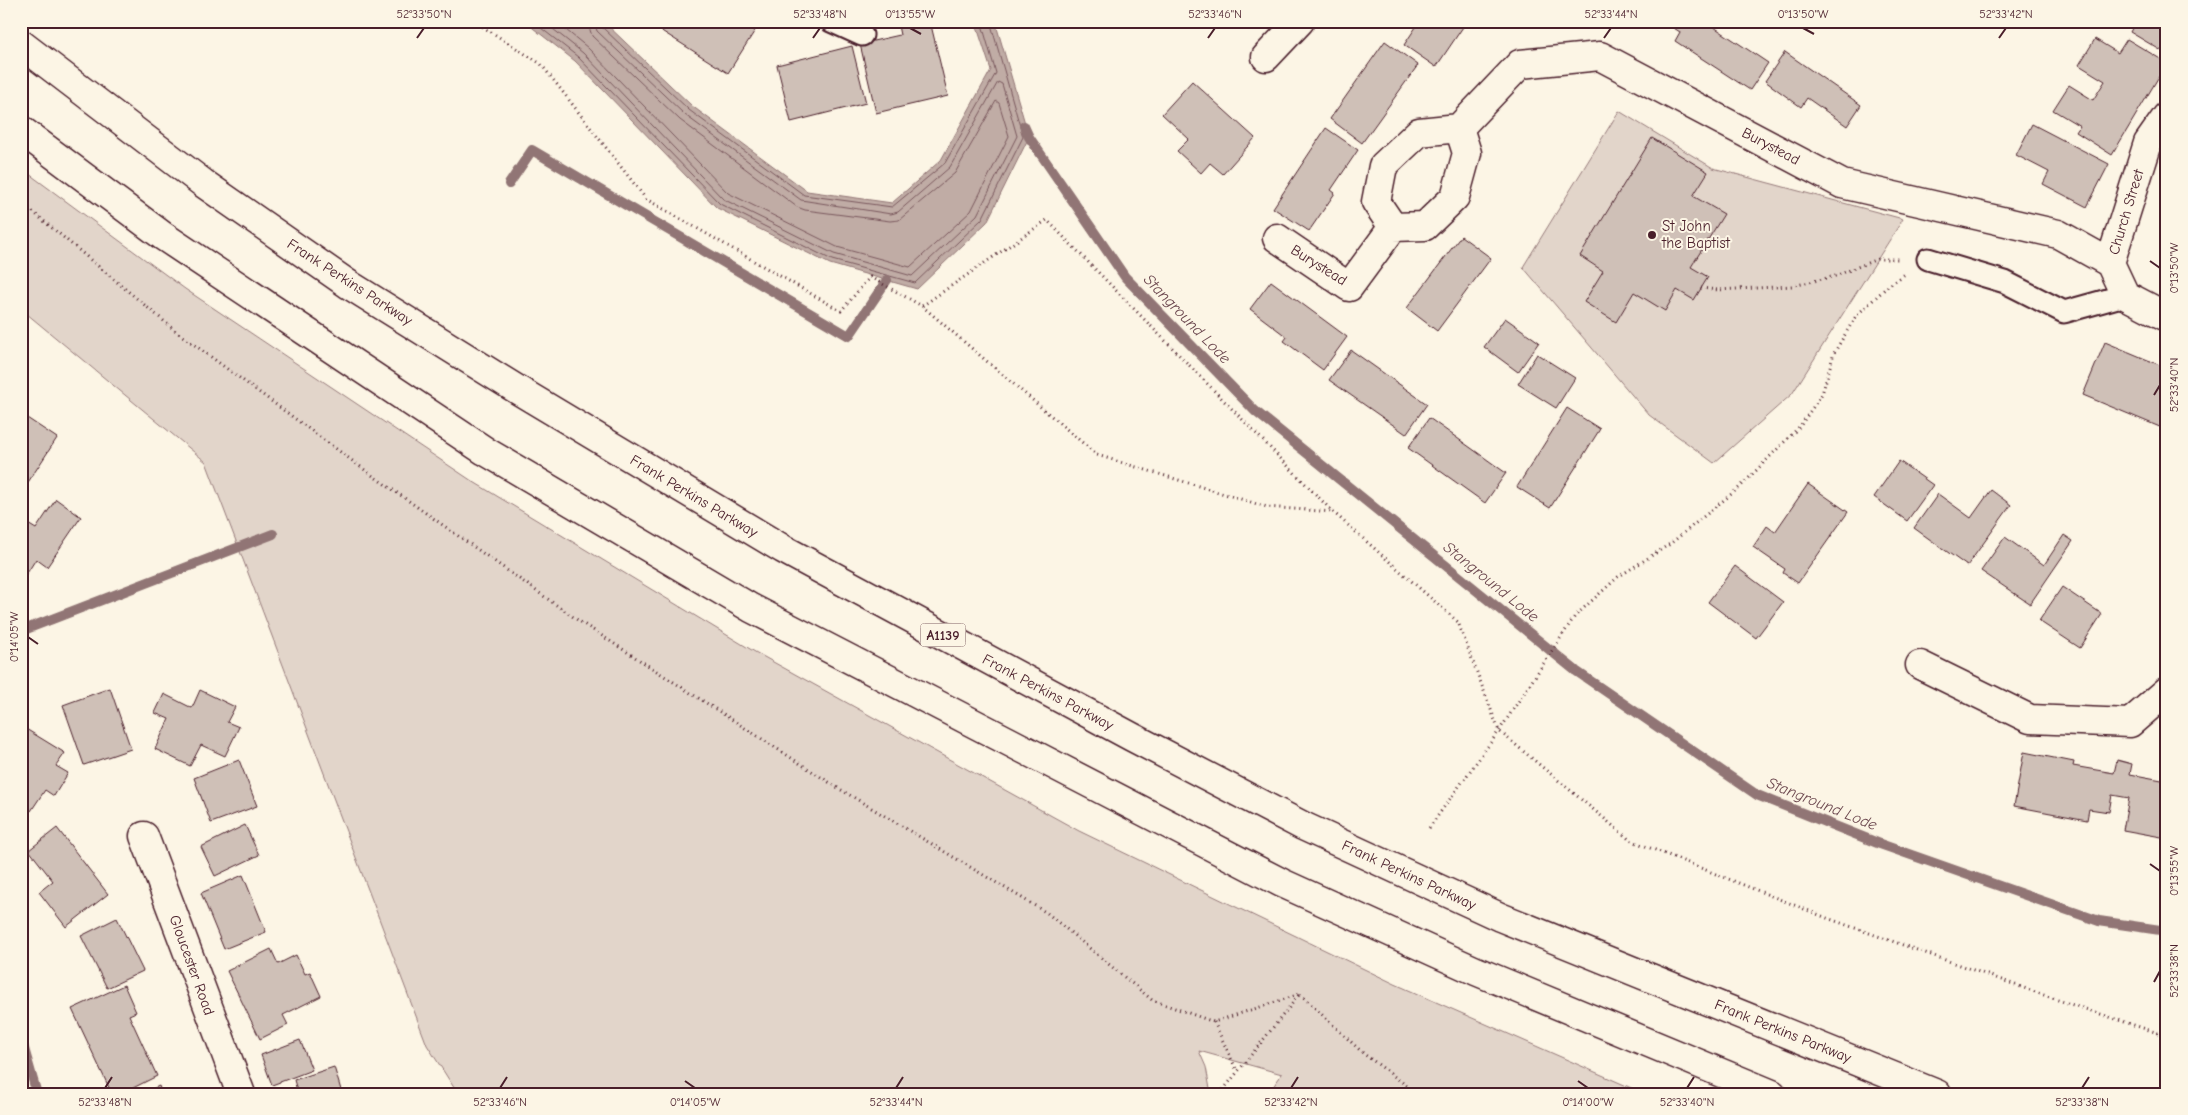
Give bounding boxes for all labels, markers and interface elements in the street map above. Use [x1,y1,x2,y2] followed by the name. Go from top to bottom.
[396,7,452,21] text: 52°33'50"N
[793,7,847,21] text: 52°33'48"N
[885,7,936,21] text: 0°13'55"W
[1188,7,1242,21] text: 52°33'46"N
[1584,7,1638,21] text: 52°33'44"N
[1778,7,1829,21] text: 0°13'50"W
[1979,7,2033,21] text: 52°33'42"N
[1739,123,1803,169] street label: Burystead
[2104,166,2148,257] street label: Church Street
[1661,217,1731,252] place label: St John the Baptist
[1646,229,1658,241] marker: St John the Baptist
[284,235,416,329] street label: Frank Perkins Parkway
[1288,241,1350,289] street label: Burystead
[2167,242,2181,293] text: 0°13'50"W
[1140,271,1234,367] water label: Stanground Lode
[2167,358,2181,412] text: 52°33'40"N
[627,451,761,541] street label: Frank Perkins Parkway
[1440,538,1542,626] water label: Stanground Lode
[7,611,21,662] text: 0°14'05"W
[920,624,966,646] road number: A1139
[979,650,1117,734] street label: Frank Perkins Parkway
[1764,774,1880,834] water label: Stanground Lode
[1339,836,1479,914] street label: Frank Perkins Parkway
[2167,845,2181,896] text: 0°13'55"W
[166,912,218,1018] street label: Gloucester Road
[2167,944,2181,998] text: 52°33'38"N
[1712,995,1854,1067] street label: Frank Perkins Parkway
[78,1095,132,1109] text: 52°33'48"N
[473,1095,527,1109] text: 52°33'46"N
[670,1095,721,1109] text: 0°14'05"W
[869,1095,923,1109] text: 52°33'44"N
[1264,1095,1318,1109] text: 52°33'42"N
[1562,1095,1614,1109] text: 0°14'00"W
[1660,1095,1714,1109] text: 52°33'40"N
[2055,1095,2109,1109] text: 52°33'38"N

